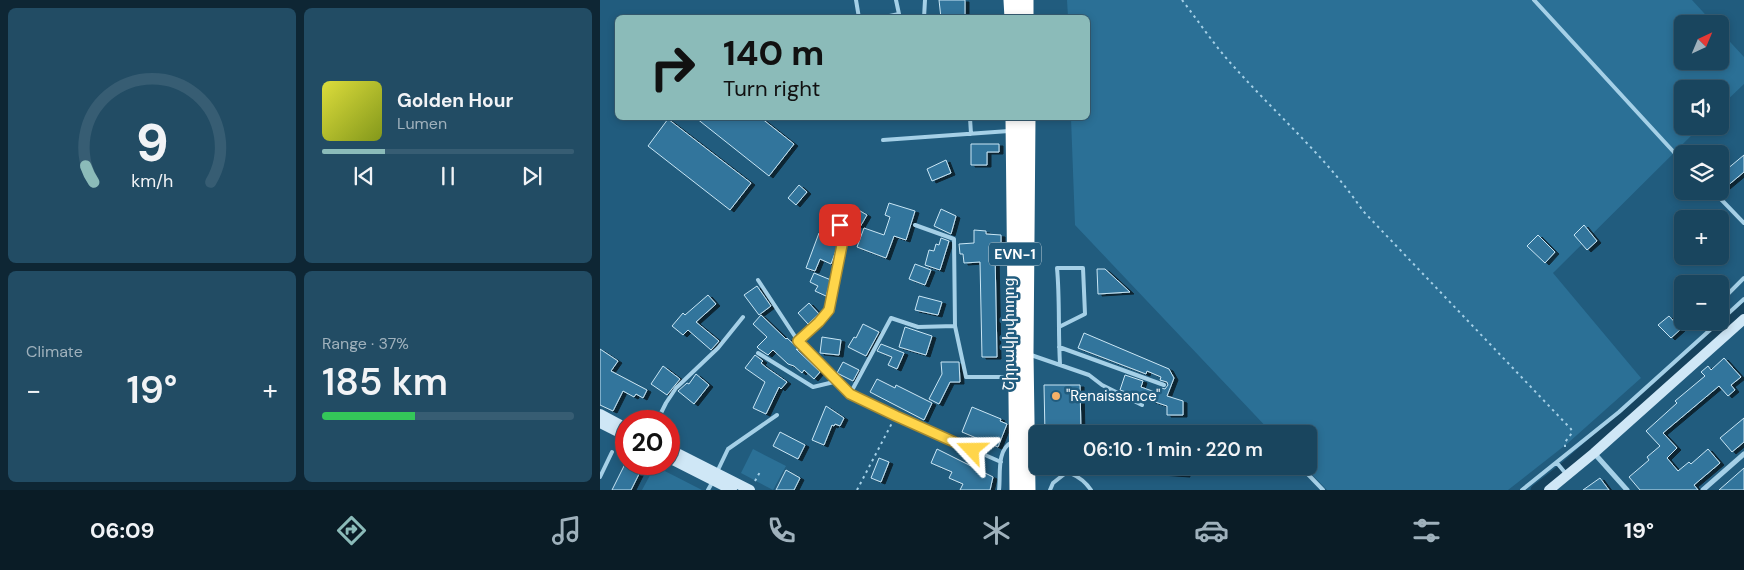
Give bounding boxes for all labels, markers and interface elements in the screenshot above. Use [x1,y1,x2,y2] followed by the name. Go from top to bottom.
[1674,15,1729,70] north arrow
[1674,15,1729,330] map controls
[723,30,824,76] text: 140 m
[640,35,705,100] icon: right
[723,74,820,103] text: Turn right
[1674,80,1729,135] button: sound
[397,88,513,113] text: Golden Hour
[135,109,169,177] text: 9
[397,113,447,134] text: Lumen
[1674,145,1729,200] button: layers
[350,162,378,190] icon: previous
[434,162,462,190] icon: pause
[518,162,546,190] icon: next
[131,169,173,193] text: km/h
[819,204,861,246] pin
[1674,210,1729,265] button: +
[826,211,854,239] icon: arrive
[989,242,1041,266] road number: EVN-1
[1674,275,1729,330] button: −
[999,278,1019,390] street label: Շիրակի փողոց
[322,333,409,354] text: Range · 37%
[26,341,83,362] text: Climate
[322,357,448,407] text: 185 km
[127,365,177,415] text: 19°
[26,372,41,409] text: −
[263,372,278,409] text: +
[1066,386,1160,406] place label: "Renaissance"
[1050,390,1062,402] marker: "Renaissance"
[615,410,680,475] speed limit sign: 20
[945,423,997,475] position arrow
[1083,437,1263,462] text: 06:10 · 1 min · 220 m
[334,513,369,548] icon: directions
[549,513,584,548] icon: music
[764,513,799,548] icon: phone
[979,513,1014,548] icon: climate
[1194,513,1229,548] icon: car
[1409,513,1444,548] icon: filters
[90,516,154,545] text: 06:09
[1624,516,1654,545] text: 19°

